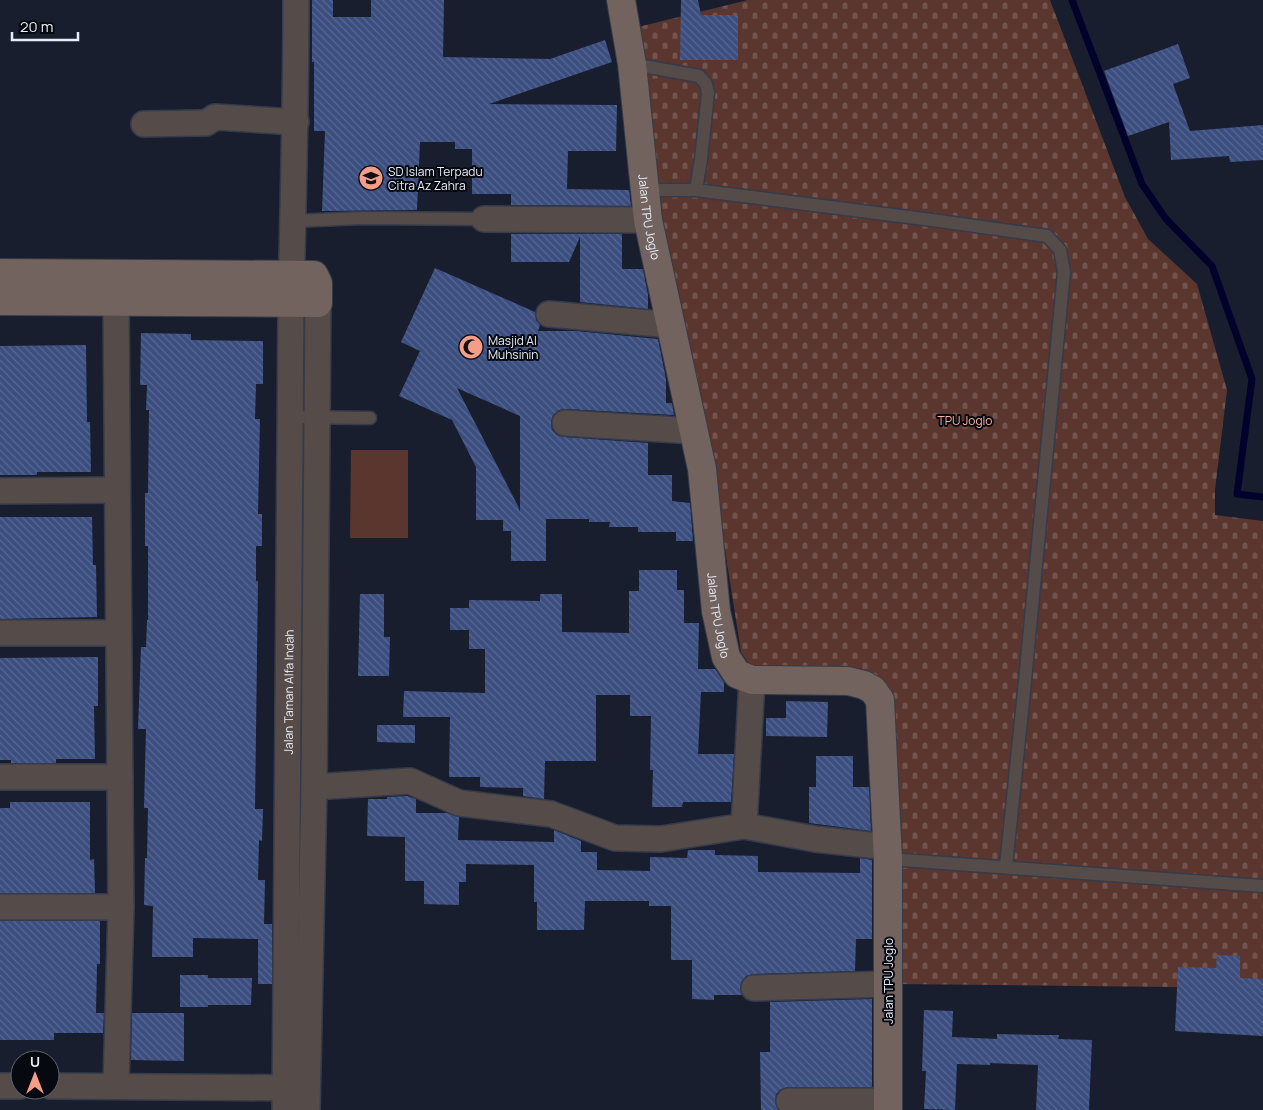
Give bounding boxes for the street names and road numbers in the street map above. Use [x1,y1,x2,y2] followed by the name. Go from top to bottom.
[635,173,665,261] street label: Jalan TPU Joglo
[704,572,734,660] street label: Jalan TPU Joglo
[279,629,297,755] street label: Jalan Taman Alfa Indah
[880,938,897,1024] street label: Jalan TPU Joglo

